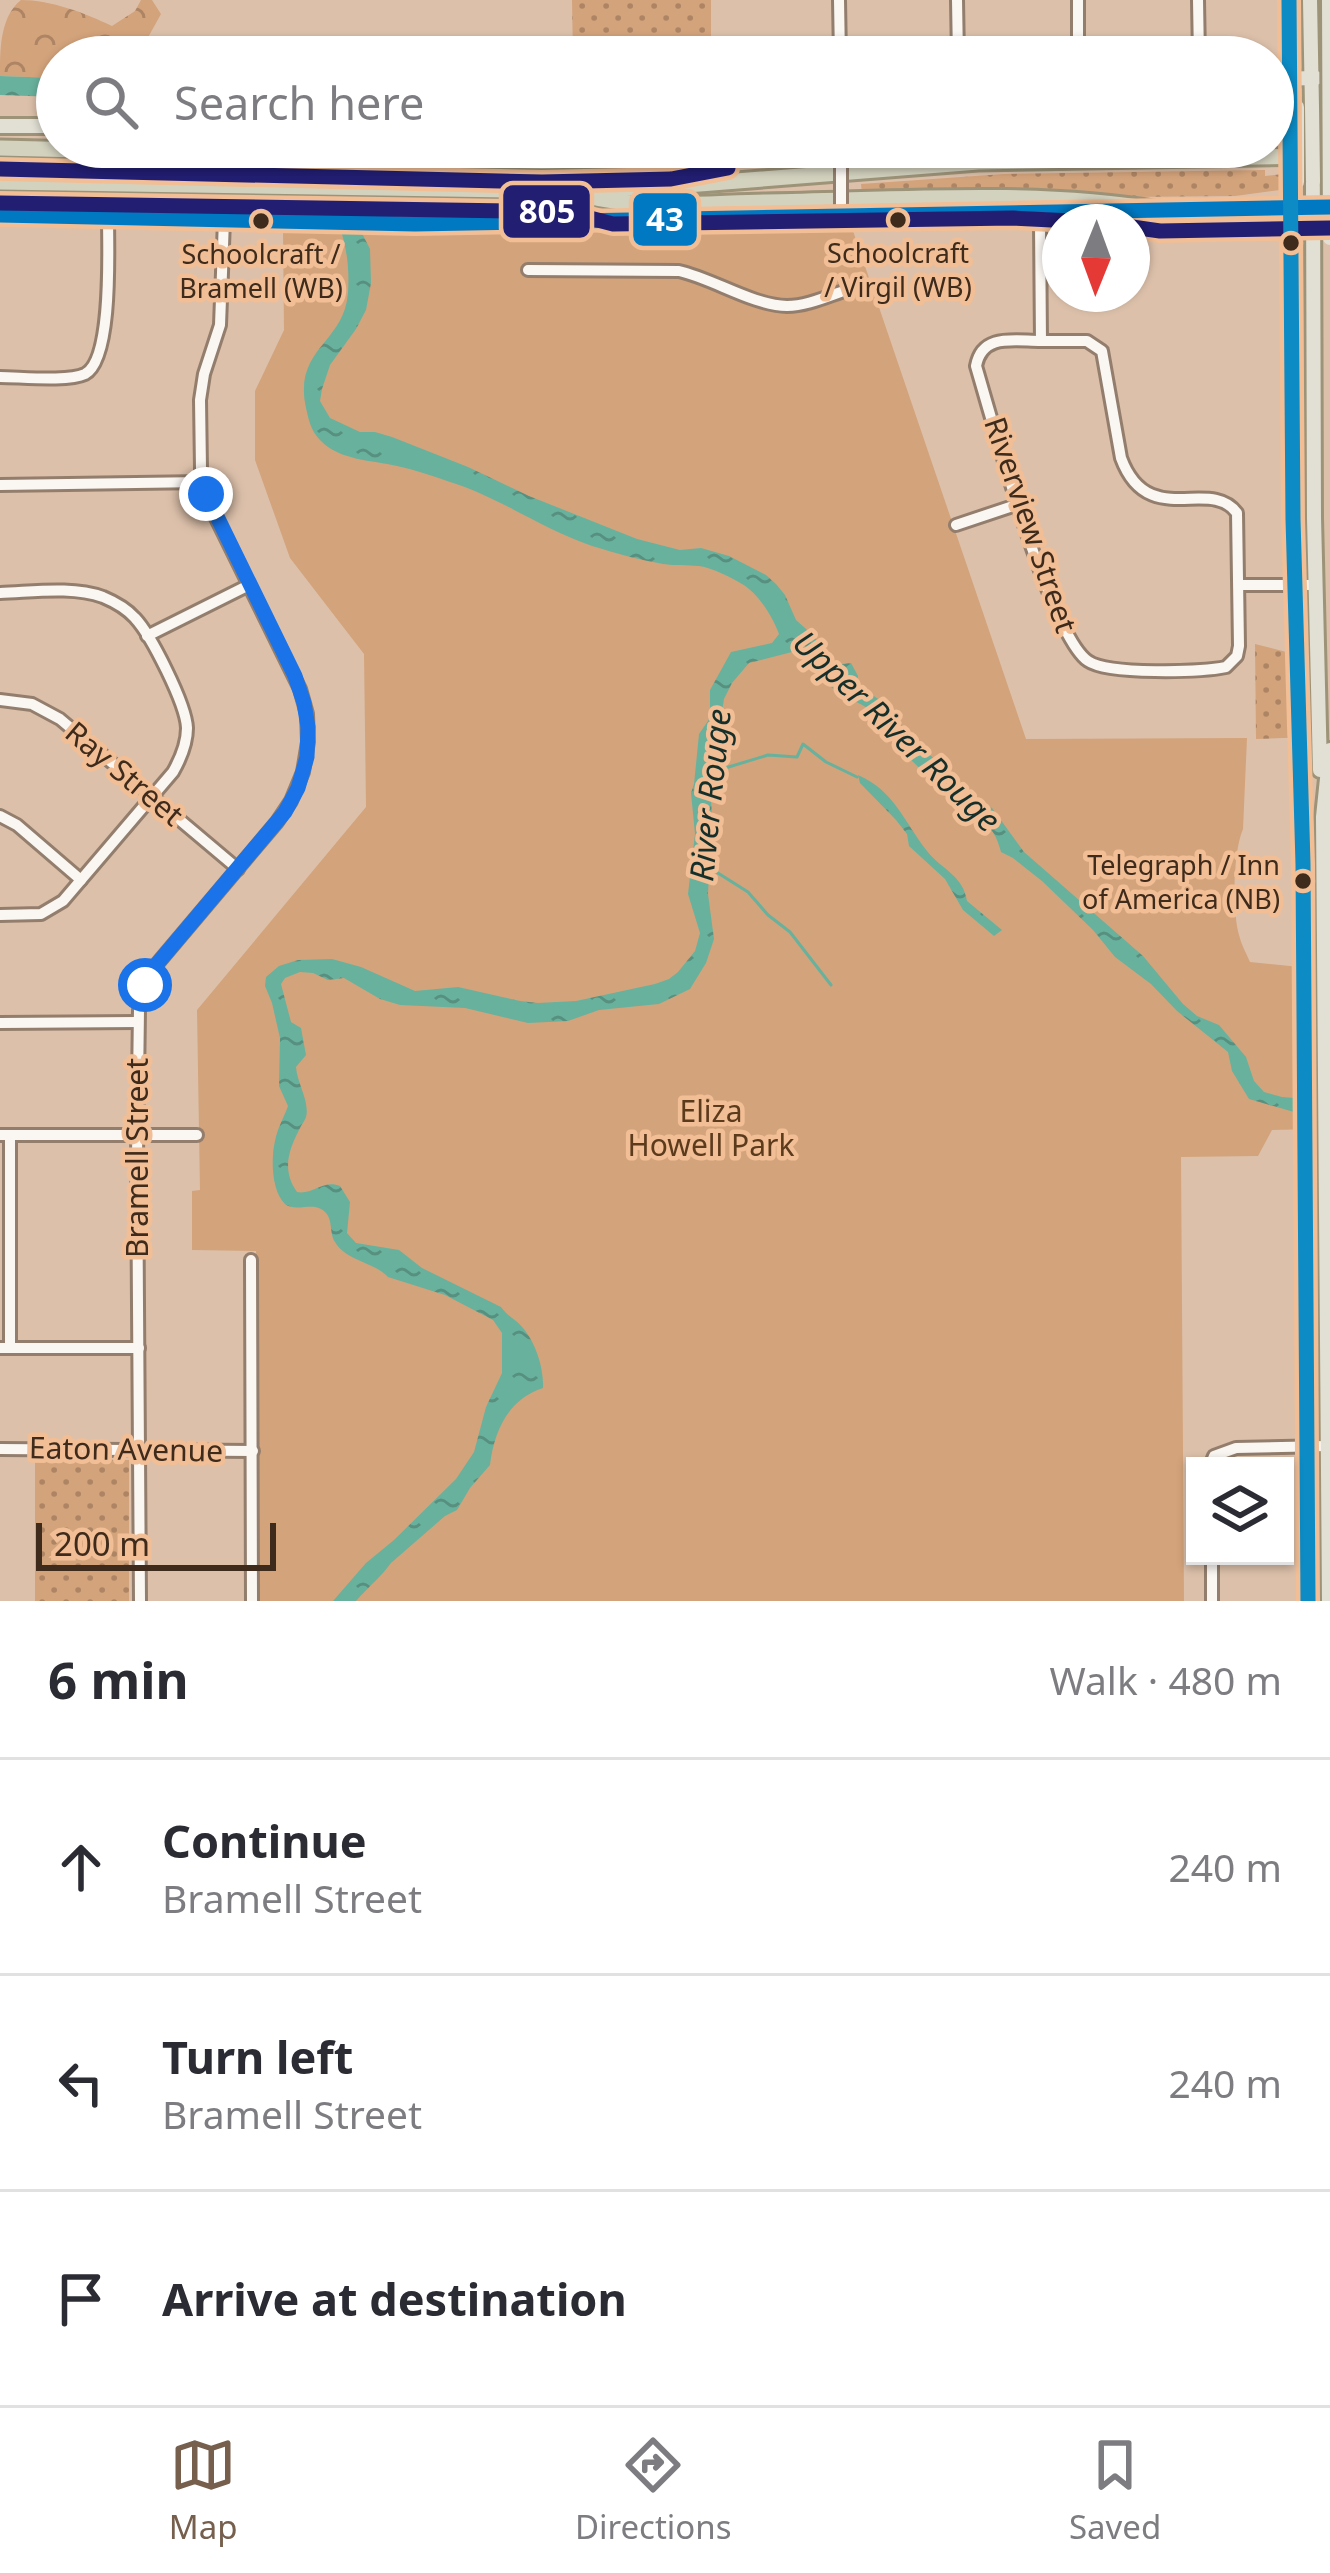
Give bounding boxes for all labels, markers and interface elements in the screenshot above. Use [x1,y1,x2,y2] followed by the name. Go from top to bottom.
[36,36,1294,168] search box
[78,69,144,135] icon: search
[174,72,424,133] text: Search here
[501,183,592,240] line badge: 805
[519,188,575,233] text: 805
[631,191,699,248] line badge: 43
[646,196,684,241] text: 43
[1042,204,1150,312] north arrow
[887,209,909,231] marker: Schoolcraft / Virgil (WB)
[250,210,272,232] marker: Schoolcraft / Bramell (WB)
[1280,232,1302,254] unlabelled marker
[824,234,972,305] place label: Schoolcraft / Virgil (WB)
[179,235,343,306] place label: Schoolcraft / Bramell (WB)
[975,411,1088,638] street label: Riverview Street
[179,467,233,521] route end
[784,620,1011,841] water label: Upper River Rouge
[678,706,741,883] water label: River Rouge
[57,711,193,834] street label: Ray Street
[1082,846,1280,917] place label: Telegraph / Inn of America (NB)
[1292,870,1314,892] marker: Telegraph / Inn of America (NB)
[118,958,172,1012] route start
[116,1058,157,1258] street label: Bramell Street
[628,1090,794,1165] park label: Eliza Howell Park
[29,1426,223,1471] street label: Eaton Avenue
[1186,1457,1294,1565] map controls
[1186,1457,1294,1565] button: layers
[36,1517,276,1570] scale bar
[54,1521,150,1566] text: 200 m
[48,1644,189,1714] text: 6 min
[1049,1653,1282,1706] text: Walk · 480 m
[162,1810,367,1871] text: Continue
[48,1834,114,1900] icon: ahead
[1168,1840,1282,1893] text: 240 m
[162,1871,422,1924] text: Bramell Street
[162,2026,353,2087] text: Turn left
[48,2050,114,2116] icon: left
[1168,2056,1282,2109] text: 240 m
[162,2087,422,2140] text: Bramell Street
[48,2266,114,2332] icon: arrive
[162,2268,627,2329] text: Arrive at destination
[169,2432,237,2549] tab: Map
[575,2432,732,2549] tab: Directions
[1069,2432,1161,2549] tab: Saved

